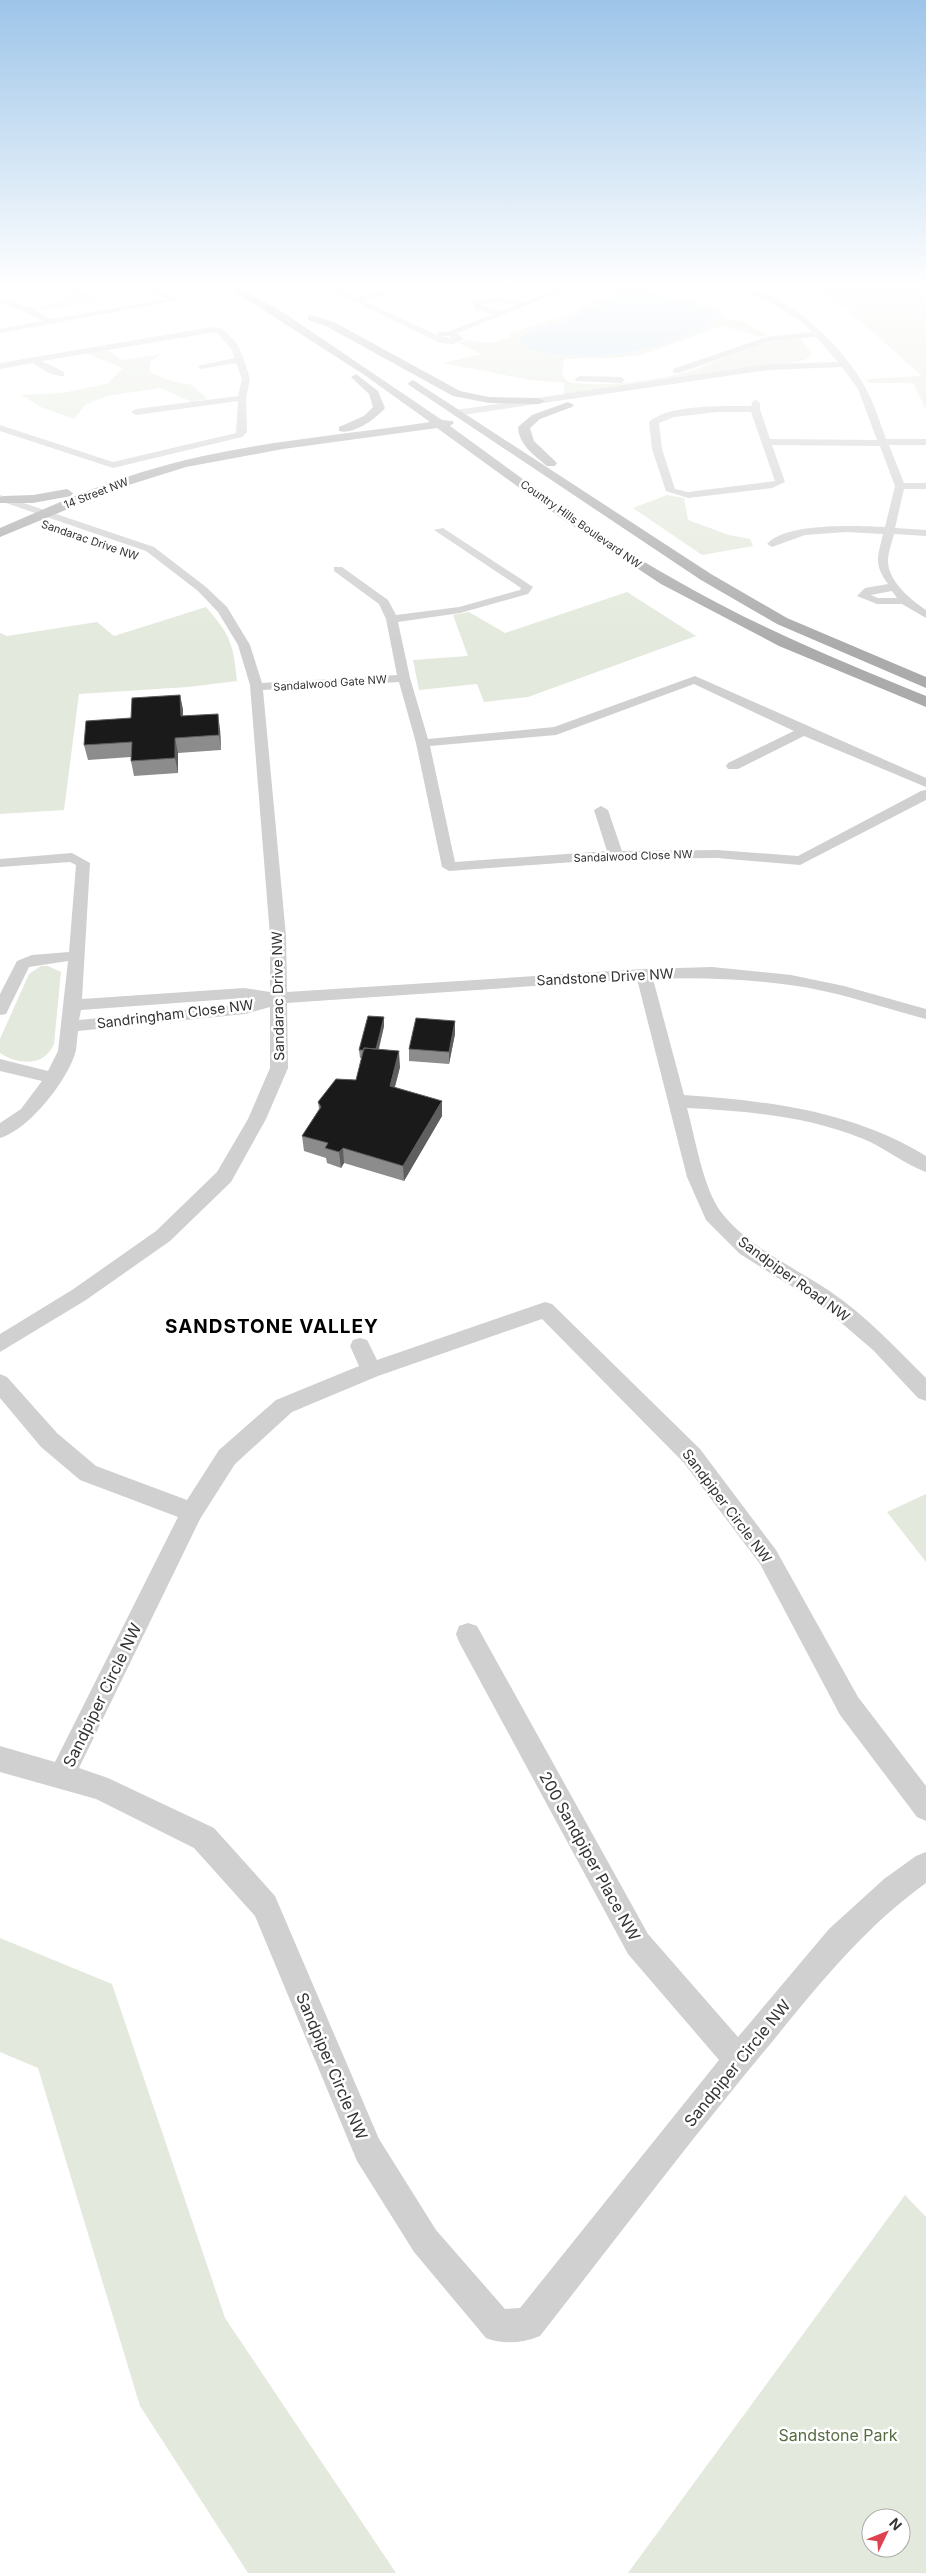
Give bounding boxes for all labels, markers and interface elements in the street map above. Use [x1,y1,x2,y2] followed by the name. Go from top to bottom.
[62,474,130,512] street label: 14 Street NW
[518,477,644,571] street label: Country Hills Boulevard NW
[40,517,141,563] street label: Sandarac Drive NW
[273,672,387,694] street label: Sandalwood Gate NW
[573,847,693,865] street label: Sandalwood Close NW
[268,931,287,1061] street label: Sandarac Drive NW
[536,964,674,989] street label: Sandstone Drive NW
[96,995,254,1032] street label: Sandringham Close NW
[735,1232,854,1325] street label: Sandpiper Road NW
[165,1315,379,1338] district label: SANDSTONE VALLEY
[679,1445,776,1566] street label: Sandpiper Circle NW
[58,1619,146,1770] street label: Sandpiper Circle NW
[535,1768,645,1944] street label: 200 Sandpiper Place NW
[292,1989,372,2143] street label: Sandpiper Circle NW
[680,1995,795,2131] street label: Sandpiper Circle NW
[778,2425,898,2445] park label: Sandstone Park
[861,2508,911,2558] north arrow
[886,2514,906,2533] text: N

